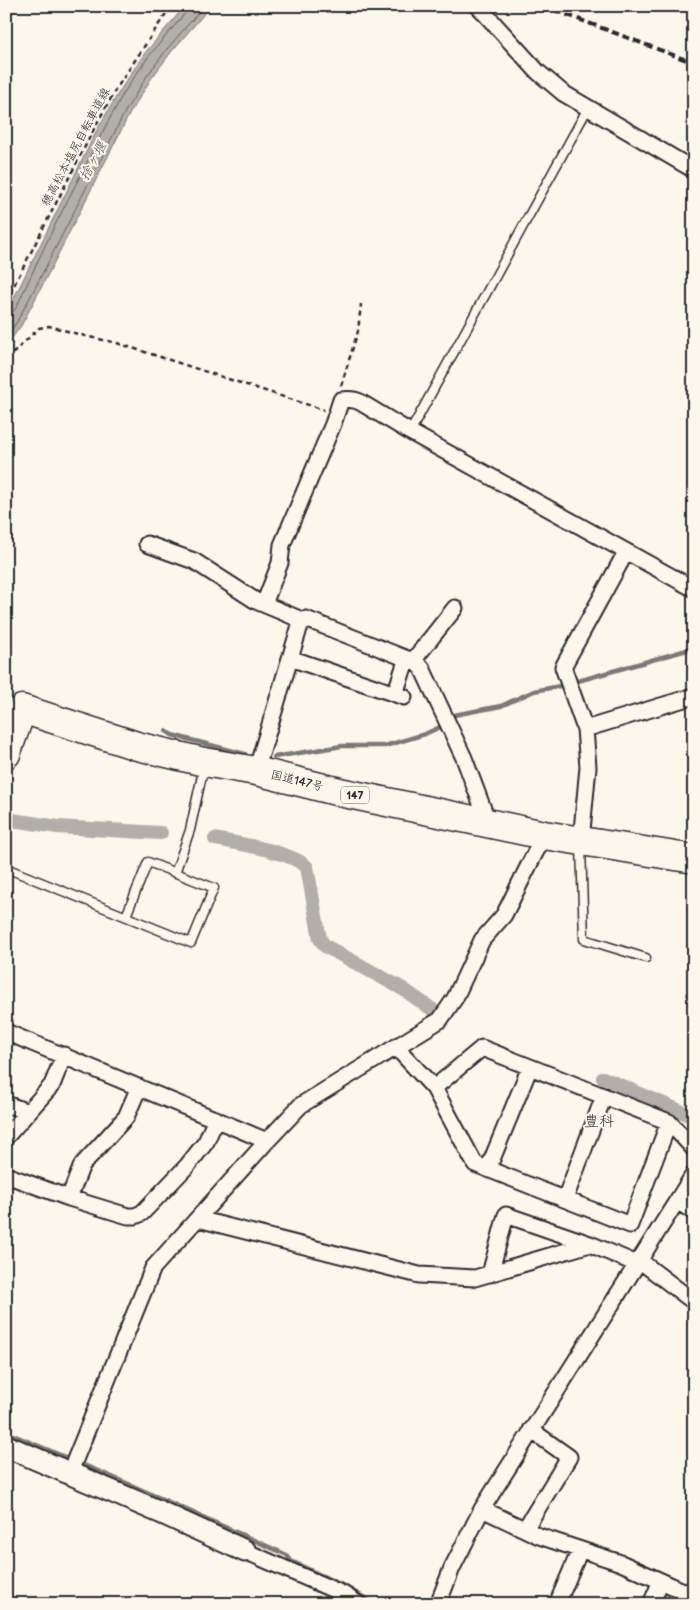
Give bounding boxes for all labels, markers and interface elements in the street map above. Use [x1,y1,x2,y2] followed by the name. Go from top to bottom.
[38,85,114,209] street label: 穂高松本塩尻自転車道線
[76,137,111,184] water label: 捨ヶ堰
[269,767,325,795] street label: 国道147号
[341,786,369,804] road number: 147
[584,1112,614,1131] district label: 豊科

